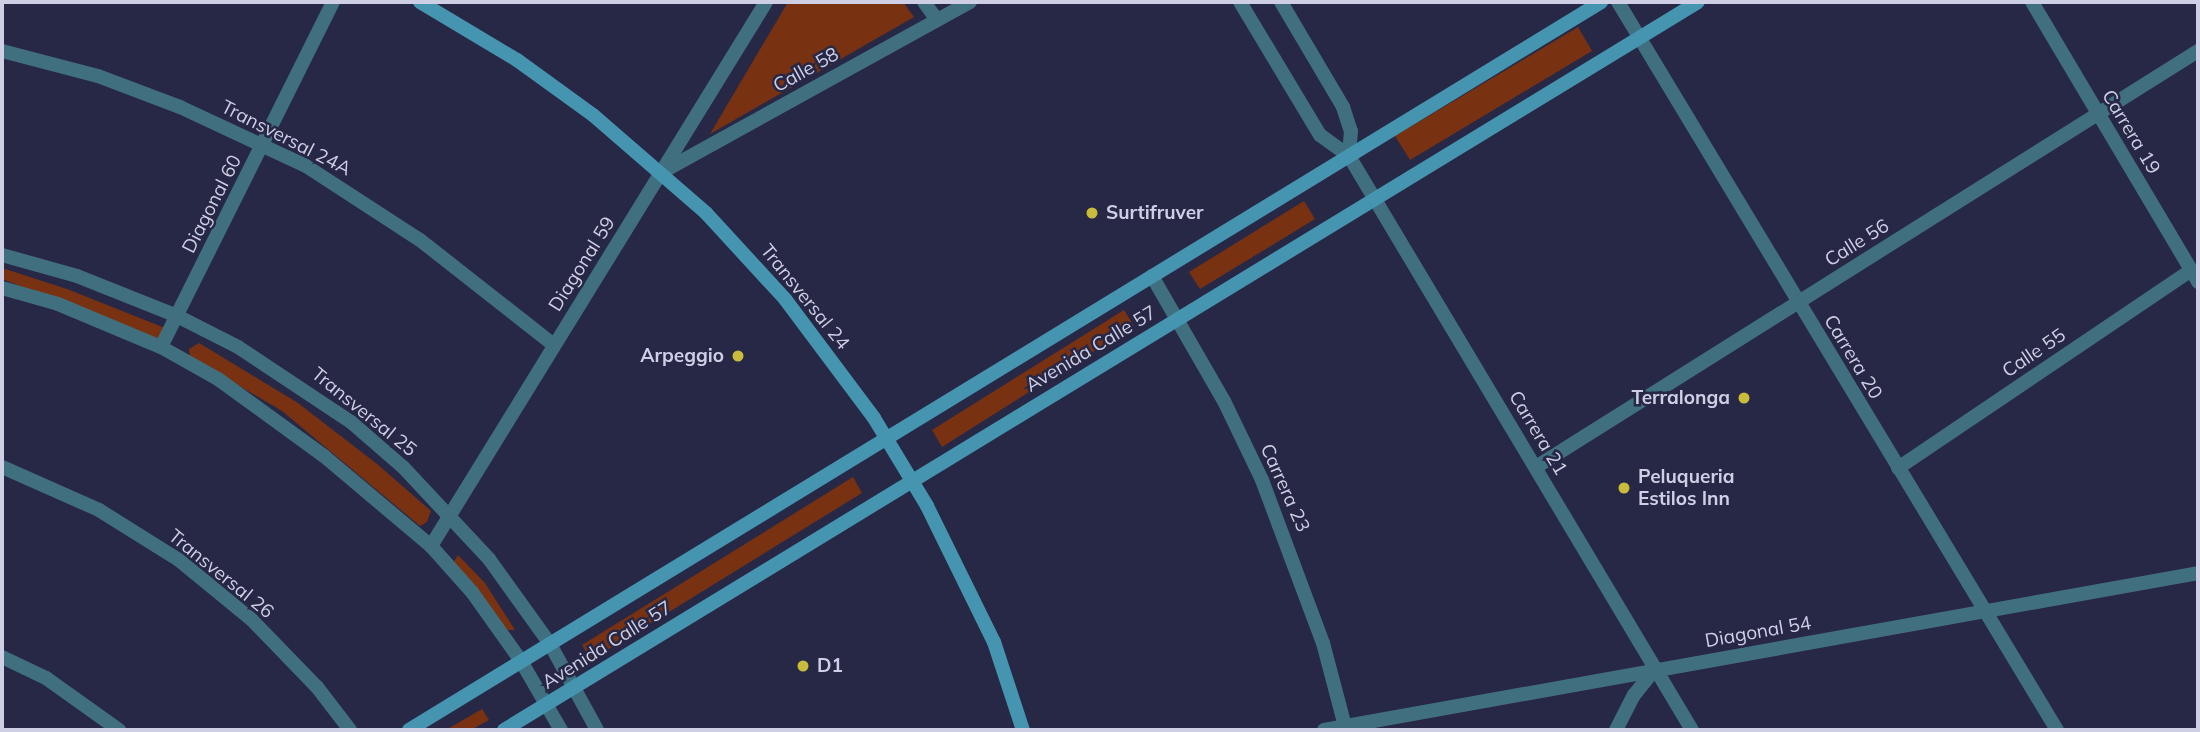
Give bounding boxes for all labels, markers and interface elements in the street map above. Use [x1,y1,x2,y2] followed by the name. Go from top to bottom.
[769,43,843,97] street label: Calle 58
[2097,86,2165,178] street label: Carrera 19
[217,95,355,181] street label: Transversal 24A
[178,151,246,257] street label: Diagonal 60
[1106,202,1204,224] place label: Surtifruver
[1084,205,1100,221] marker: Surtifruver
[544,212,620,316] street label: Diagonal 59
[1821,214,1893,272] street label: Calle 56
[756,240,854,354] street label: Transversal 24
[1022,301,1160,397] street label: Avenida Calle 57
[1819,311,1887,403] street label: Carrera 20
[1998,324,2070,382] street label: Calle 55
[640,345,724,367] place label: Arpeggio
[730,348,746,364] marker: Arpeggio
[307,363,421,461] street label: Transversal 25
[1504,387,1572,479] street label: Carrera 21
[1631,387,1730,409] place label: Terralonga
[1736,390,1752,406] marker: Terralonga
[1255,440,1315,536] street label: Carrera 23
[1638,466,1735,510] place label: Peluqueria Estilos Inn
[1616,480,1632,496] marker: Peluqueria Estilos Inn
[164,525,278,623] street label: Transversal 26
[538,596,676,694] street label: Avenida Calle 57
[1703,611,1813,653] street label: Diagonal 54
[817,655,843,677] place label: D1
[795,658,811,674] marker: D1

